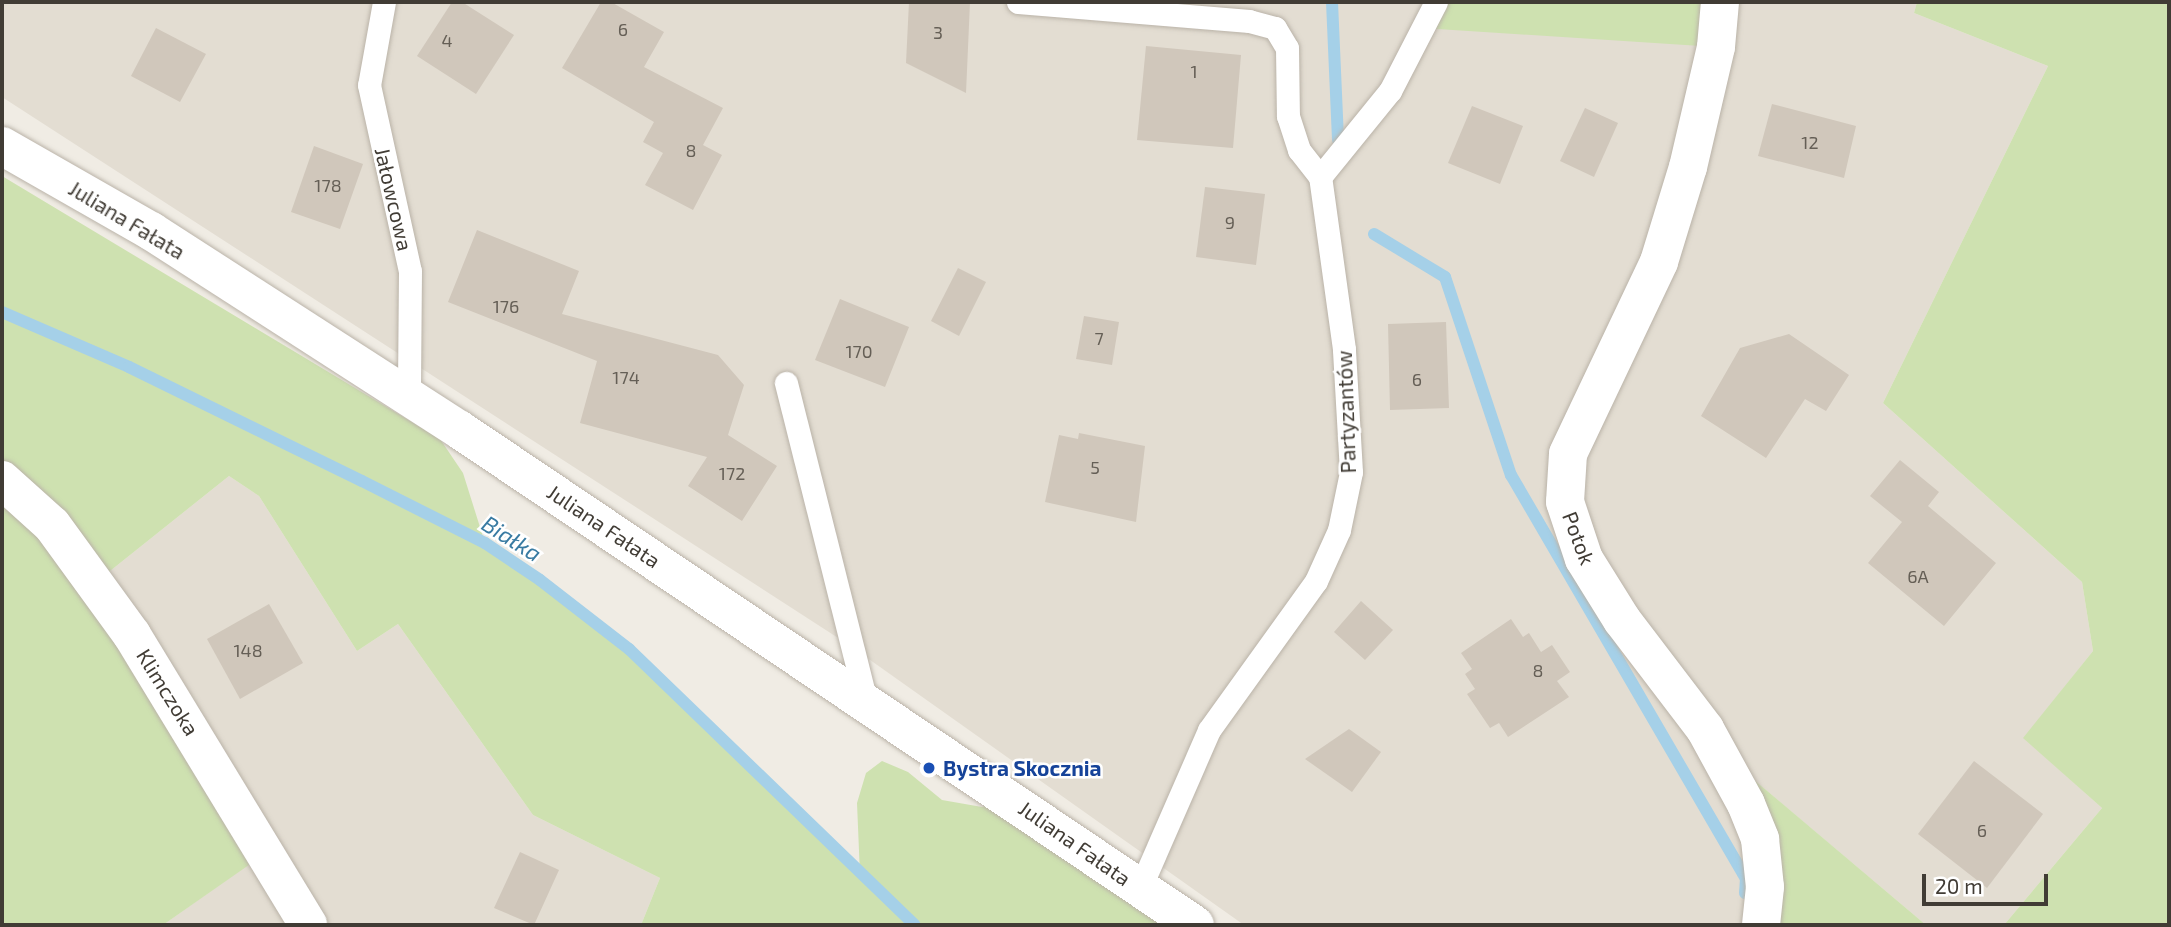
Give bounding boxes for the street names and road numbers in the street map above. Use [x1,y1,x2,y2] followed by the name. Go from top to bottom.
[370,145,418,253] street label: Jałowcowa
[64,176,190,264] street label: Juliana Fałata
[1331,350,1361,474] street label: Partyzantów
[543,479,665,573] street label: Juliana Fałata
[1557,508,1601,568] street label: Potok
[132,644,204,740] street label: Klimczoka
[1014,795,1136,891] street label: Juliana Fałata

